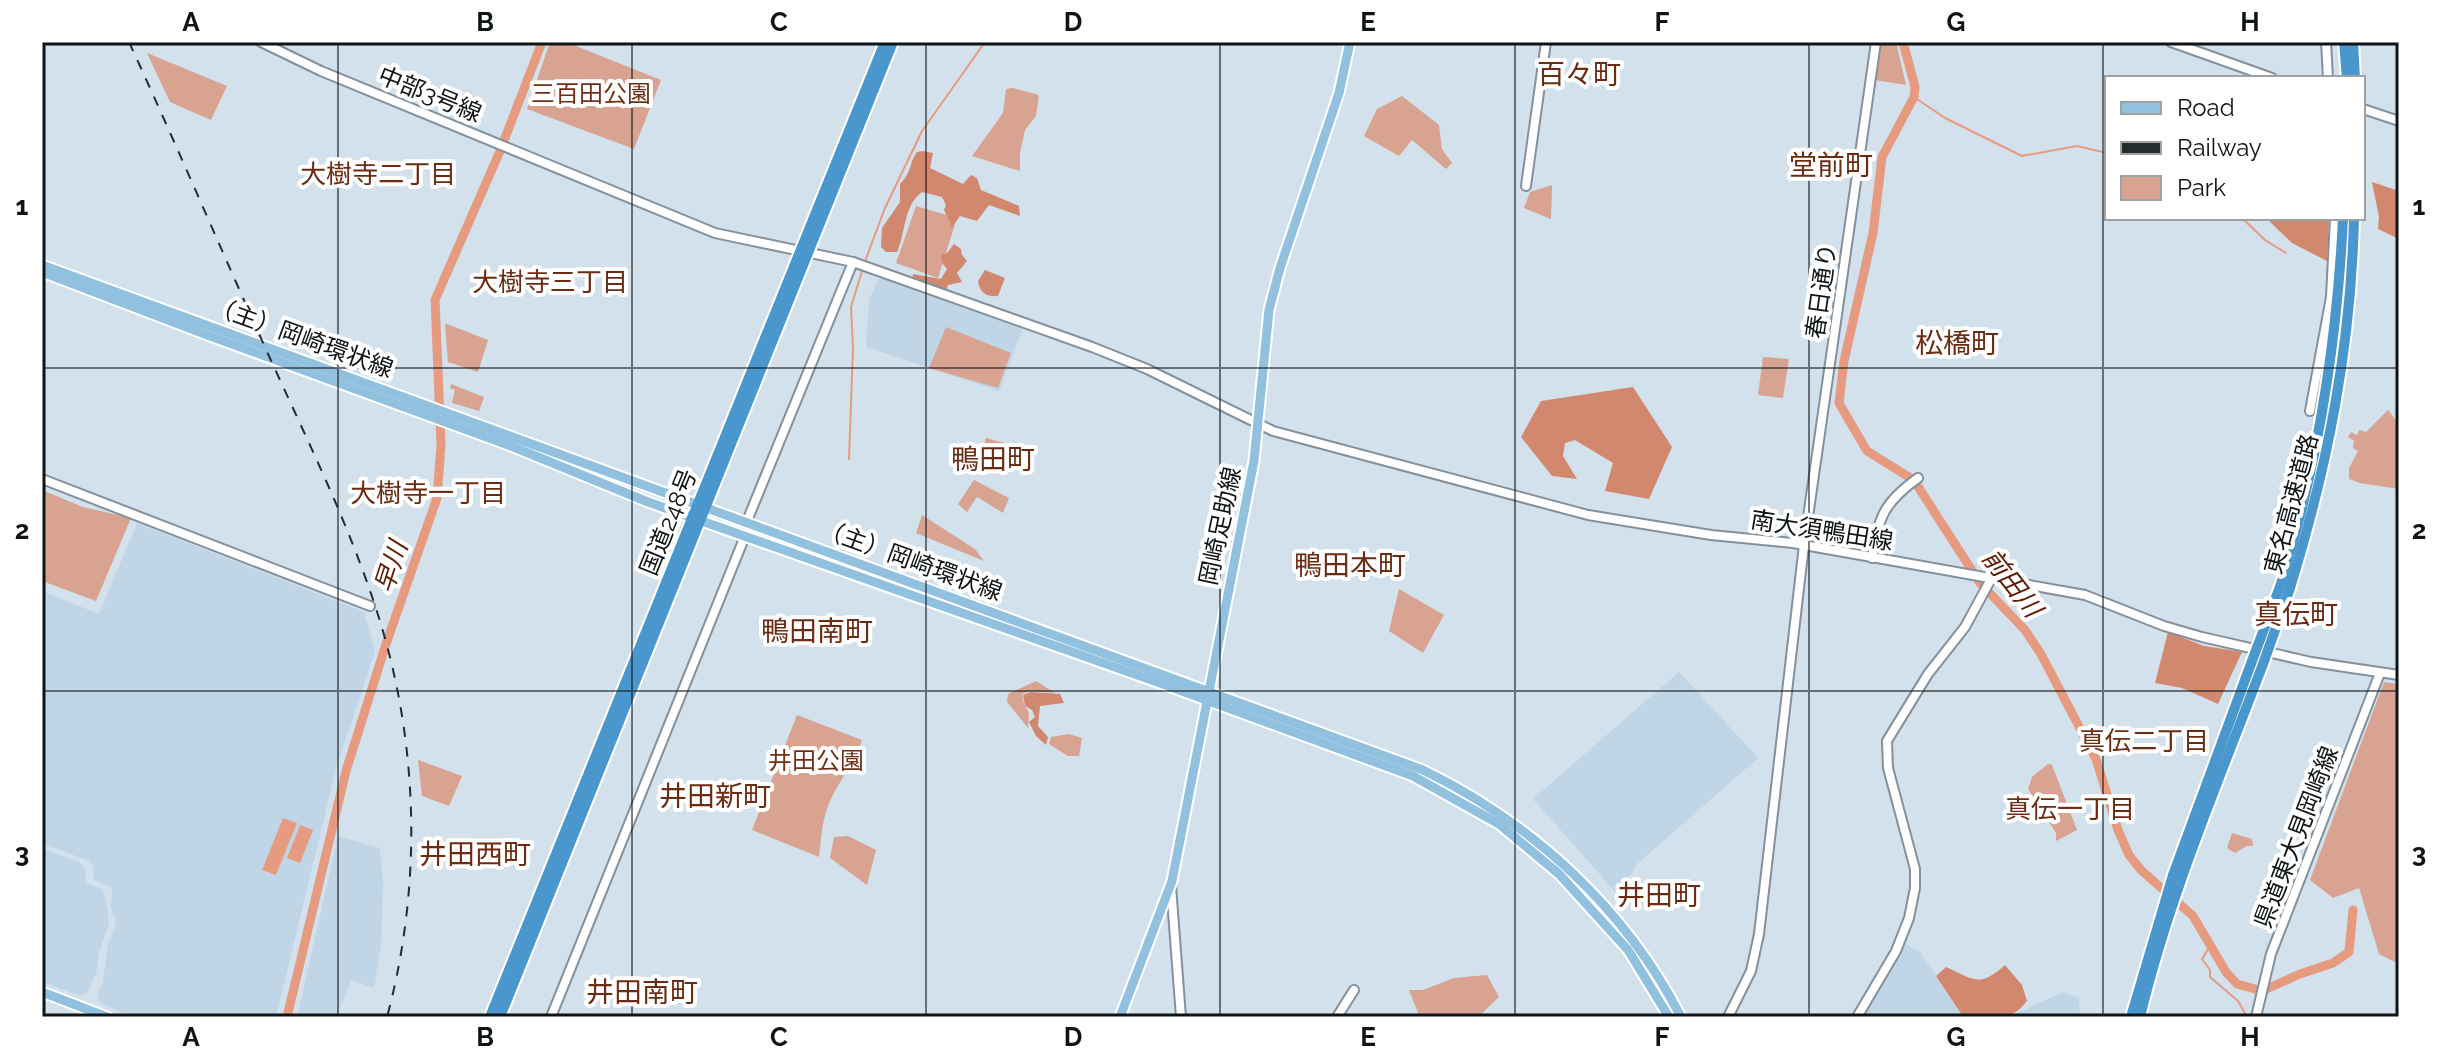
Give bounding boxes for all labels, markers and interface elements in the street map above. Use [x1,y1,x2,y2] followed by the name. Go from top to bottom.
[182,7,200,37] text: A
[476,7,494,37] text: B
[770,7,788,37] text: C
[1064,7,1082,37] text: D
[1360,7,1376,37] text: E
[1655,7,1670,37] text: F
[1947,7,1965,37] text: G
[2240,7,2260,37] text: H
[1537,58,1621,91] district label: 百々町
[374,60,486,128] street label: 中部3号線
[2105,76,2365,220] legend
[531,79,651,108] park label: 三百田公園
[2177,93,2235,122] text: Road
[2177,133,2262,162] text: Railway
[1789,149,1873,182] district label: 堂前町
[300,159,456,189] district label: 大樹寺二丁目
[2177,173,2226,202] text: Park
[16,191,29,221] text: 1
[2413,191,2426,221] text: 1
[1800,241,1842,341] street label: 春日通り
[472,267,628,297] district label: 大樹寺三丁目
[207,291,397,383] street label: （主）岡崎環状線
[1915,327,1999,360] district label: 松橋町
[2258,431,2324,577] street label: 東名高速道路
[951,443,1035,476] district label: 鴨田町
[1193,464,1247,588] street label: 岡崎足助線
[634,465,702,579] street label: 国道248号
[350,478,506,508] district label: 大樹寺一丁目
[1749,504,1895,556] street label: 南大須鴨田線
[816,514,1006,606] street label: （主）岡崎環状線
[15,515,29,545] text: 2
[2412,515,2426,545] text: 2
[369,535,414,596] water label: 早川
[1976,543,2050,625] water label: 前田川
[1294,549,1406,582] district label: 鴨田本町
[2254,598,2338,631] district label: 真伝町
[761,615,873,648] district label: 鴨田南町
[2079,726,2209,756] district label: 真伝二丁目
[2248,742,2344,932] street label: 県道東大見岡崎線
[768,746,864,775] park label: 井田公園
[659,780,771,813] district label: 井田新町
[2005,794,2135,824] district label: 真伝一丁目
[15,838,29,868] text: 3
[419,838,531,871] district label: 井田西町
[2412,838,2426,868] text: 3
[1617,879,1701,912] district label: 井田町
[586,976,698,1009] district label: 井田南町
[182,1022,200,1052] text: A
[476,1022,494,1052] text: B
[770,1022,788,1052] text: C
[1064,1022,1082,1052] text: D
[1360,1022,1376,1052] text: E
[1655,1022,1670,1052] text: F
[1947,1022,1965,1052] text: G
[2240,1022,2260,1052] text: H

